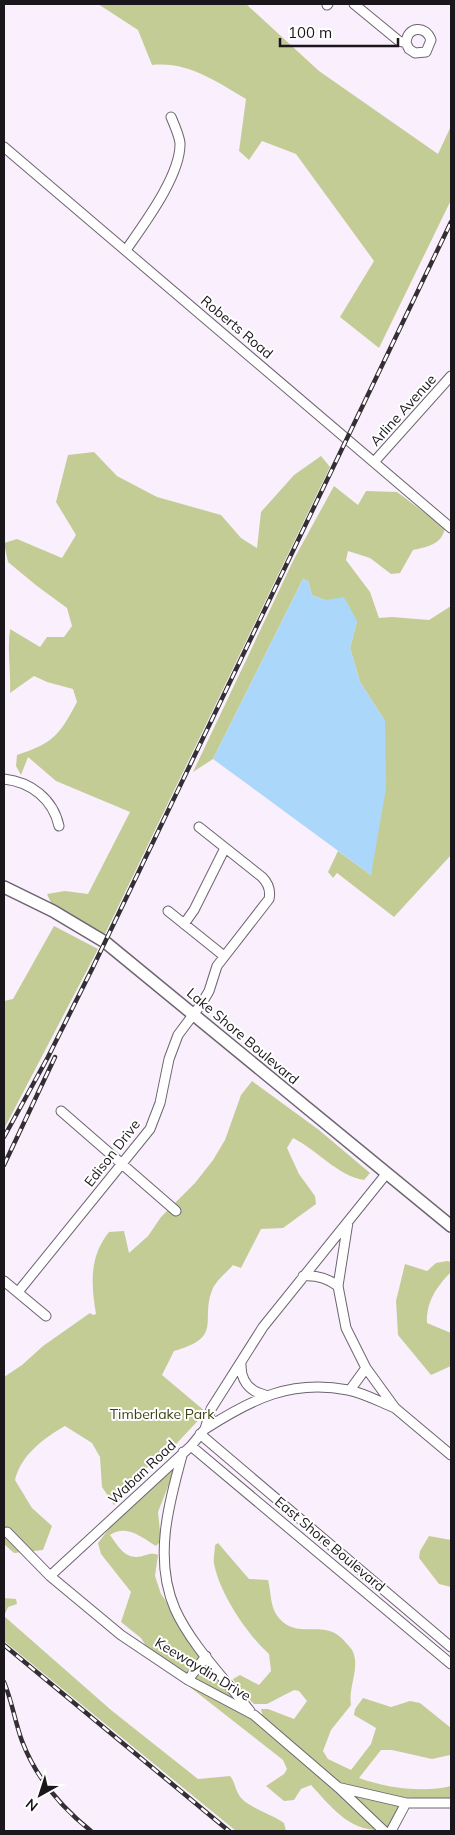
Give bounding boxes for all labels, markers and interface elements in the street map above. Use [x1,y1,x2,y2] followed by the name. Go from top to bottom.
[280,15,398,47] scale bar
[288,23,332,42] text: 100 m
[197,292,277,362] street label: Roberts Road
[366,370,440,450] street label: Arline Avenue
[183,984,303,1088] street label: Lake Shore Boulevard
[80,1116,144,1190] street label: Edison Drive
[110,1405,215,1423] park label: Timberlake Park
[104,1436,180,1508] street label: Waban Road
[271,1493,389,1595] street label: East Shore Boulevard
[152,1633,254,1705] street label: Keewaydin Drive
[15,1770,65,1820] north arrow
[22,1795,42,1815] text: N

